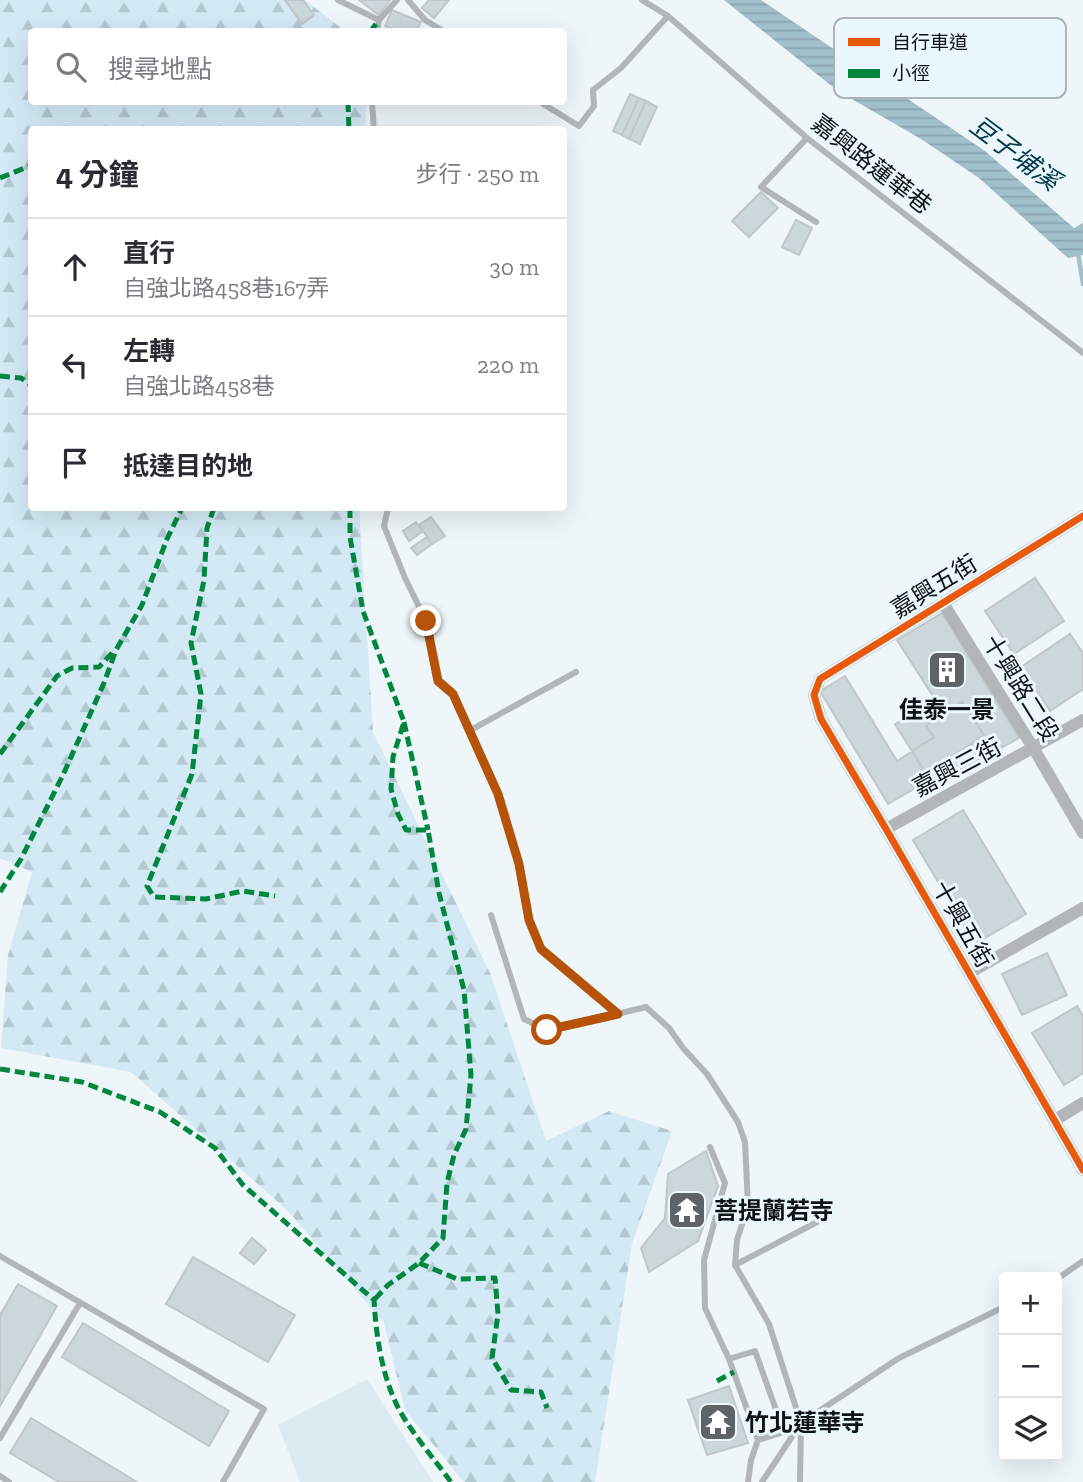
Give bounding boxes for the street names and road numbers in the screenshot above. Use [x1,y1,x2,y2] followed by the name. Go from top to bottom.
[806,108,938,220] street label: 嘉興路蓮華巷
[886,548,982,624] street label: 嘉興五街
[977,629,1065,747] street label: 十興路二段
[908,732,1006,802] street label: 嘉興三街
[926,875,1000,973] street label: 十興五街

